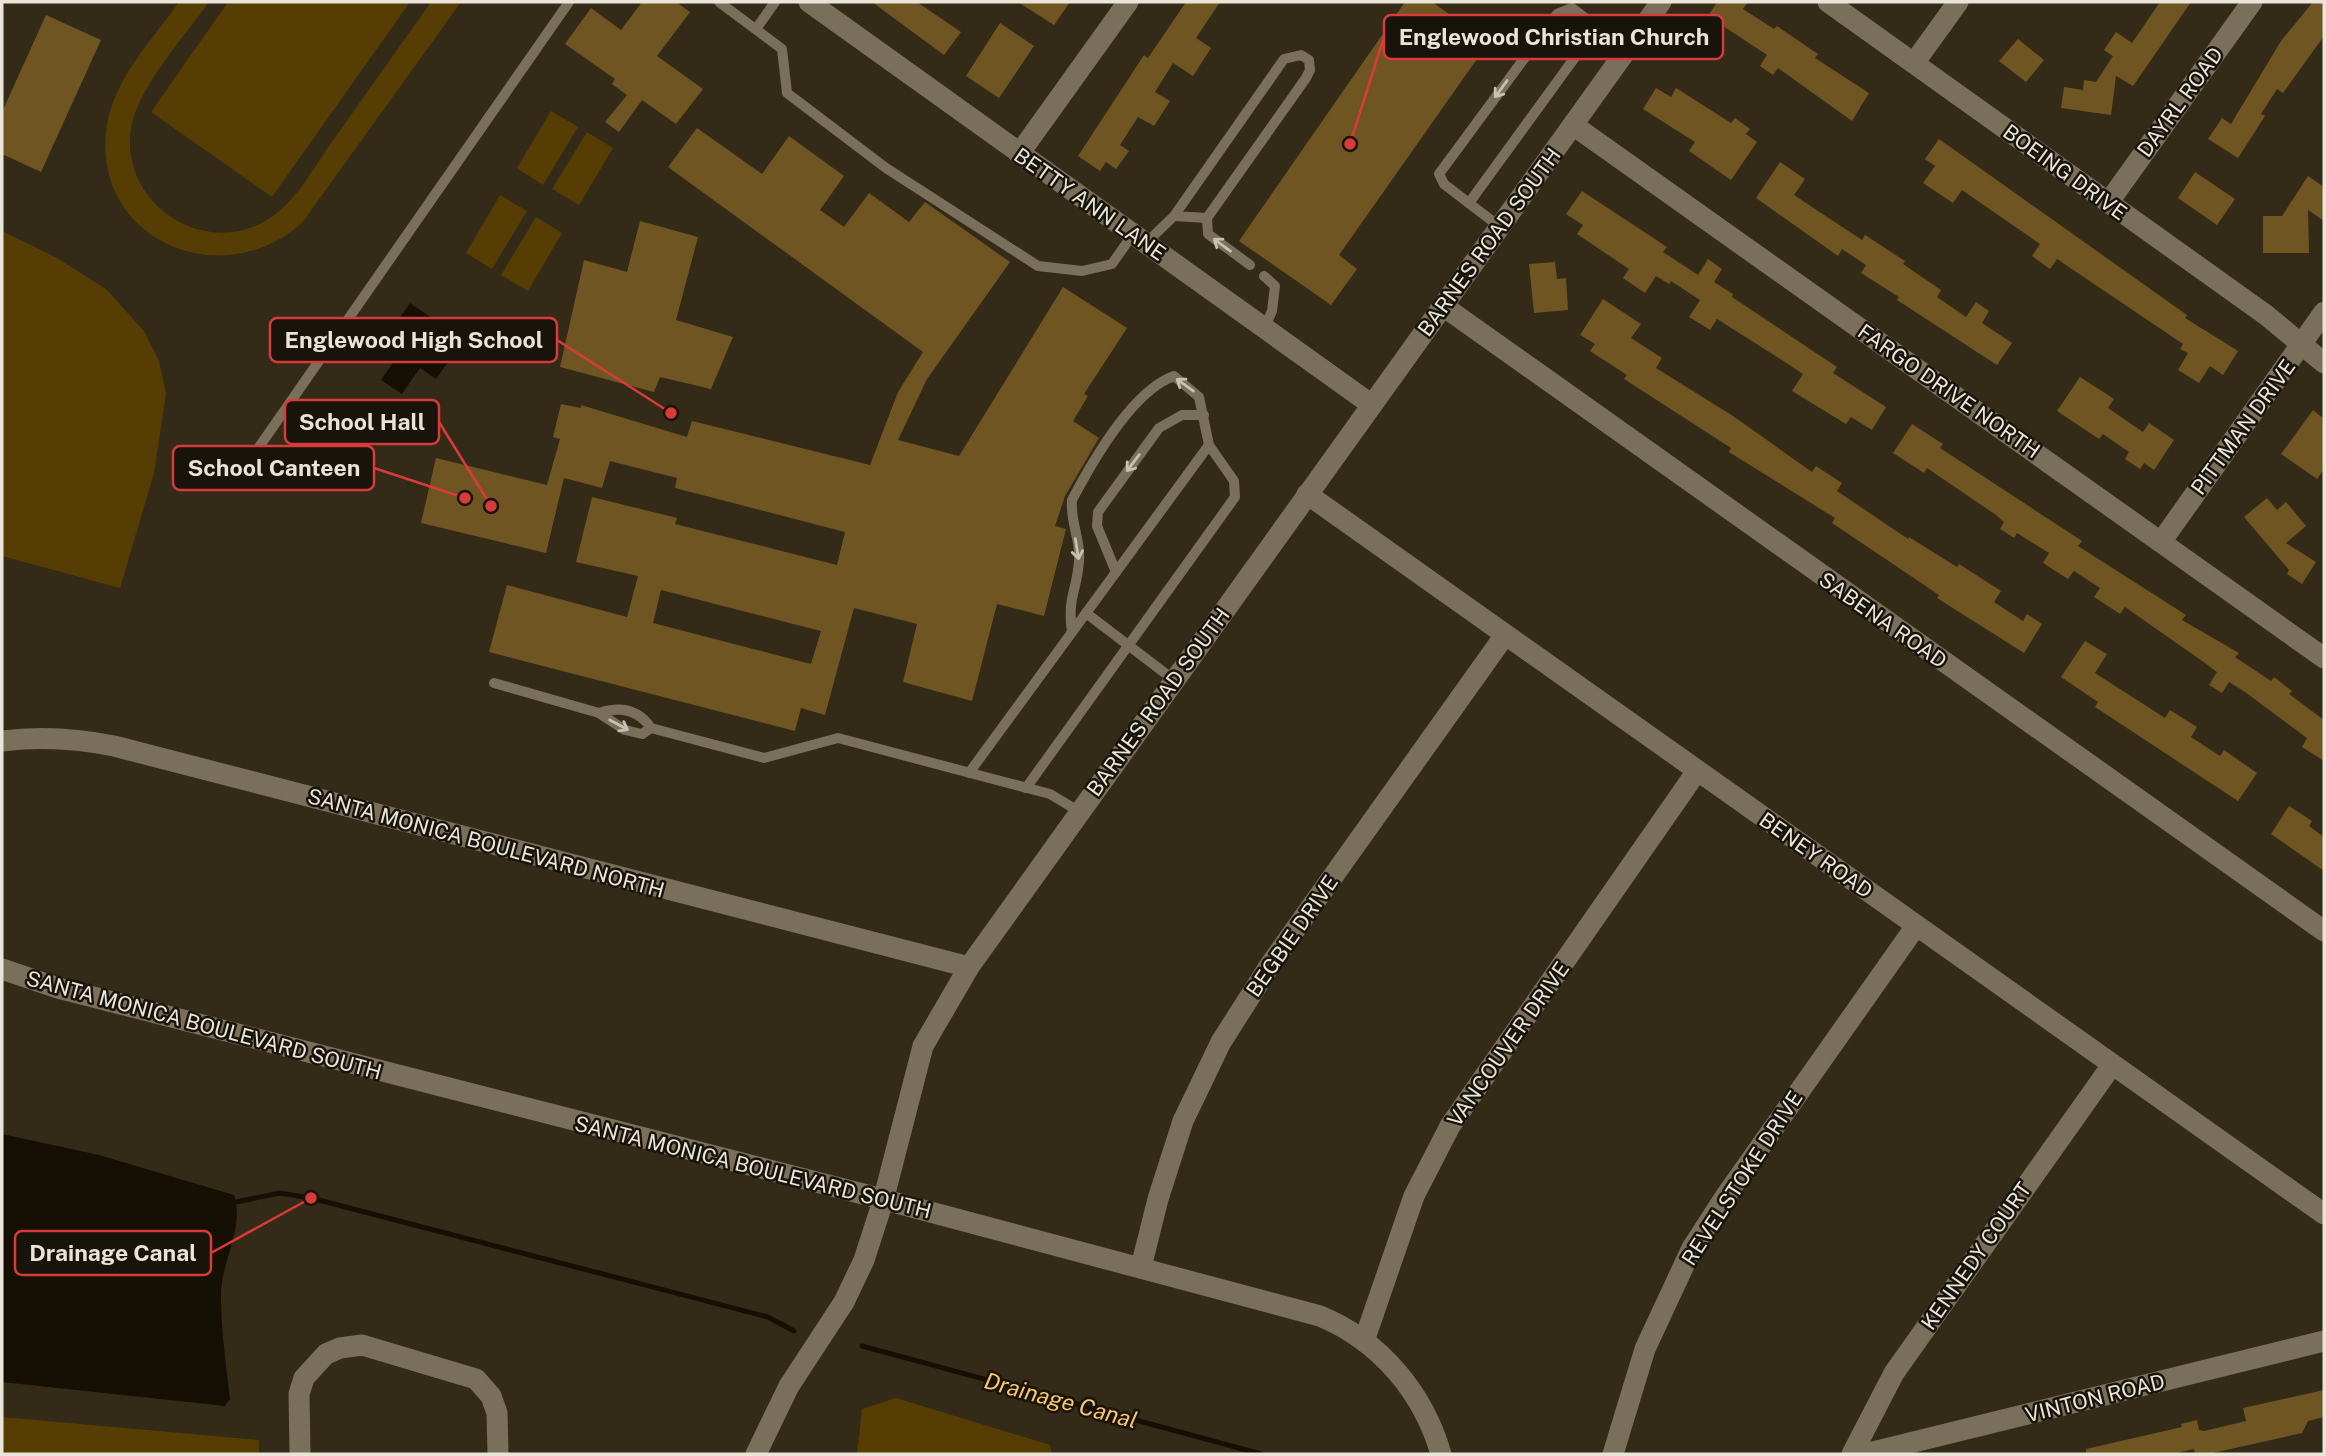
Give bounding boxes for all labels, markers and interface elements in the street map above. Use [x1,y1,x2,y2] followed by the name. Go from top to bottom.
[1384,15,1723,59] callout: Englewood Christian Church
[1399,23,1709,50] text: Englewood Christian Church
[2132,42,2228,162] street label: DAYRL ROAD
[1494,80,1509,99] one-way arrow
[1998,119,2132,225] street label: BOEING DRIVE
[1009,142,1171,266] street label: BETTY ANN LANE
[1412,143,1566,341] street label: BARNES ROAD SOUTH
[1213,238,1232,252] one-way arrow
[270,318,557,362] callout: Englewood High School
[1853,319,2045,463] street label: FARGO DRIVE NORTH
[285,326,543,353] text: Englewood High School
[2186,354,2300,500] street label: PITTMAN DRIVE
[1176,377,1195,392] one-way arrow
[285,400,439,444] callout: School Hall
[299,408,425,435] text: School Hall
[173,446,374,490] callout: School Canteen
[1125,453,1140,472] one-way arrow
[188,454,360,481] text: School Canteen
[1071,537,1084,560] one-way arrow
[1814,567,1952,673] street label: SABENA ROAD
[1081,603,1235,801] street label: BARNES ROAD SOUTH
[608,719,629,733] one-way arrow
[305,783,667,903] street label: SANTA MONICA BOULEVARD NORTH
[1755,807,1877,903] street label: BENEY ROAD
[1241,870,1343,1002] street label: BEGBIE DRIVE
[1442,957,1574,1131] street label: VANCOUVER DRIVE
[24,965,384,1085] street label: SANTA MONICA BOULEVARD SOUTH
[1676,1086,1808,1270] street label: REVELSTOKE DRIVE
[572,1111,934,1223] street label: SANTA MONICA BOULEVARD SOUTH
[1916,1177,2036,1335] street label: KENNEDY COURT
[15,1231,211,1275] callout: Drainage Canal
[29,1239,197,1266] text: Drainage Canal
[982,1367,1140,1433] water label: Drainage Canal
[2023,1369,2167,1427] street label: VINTON ROAD

